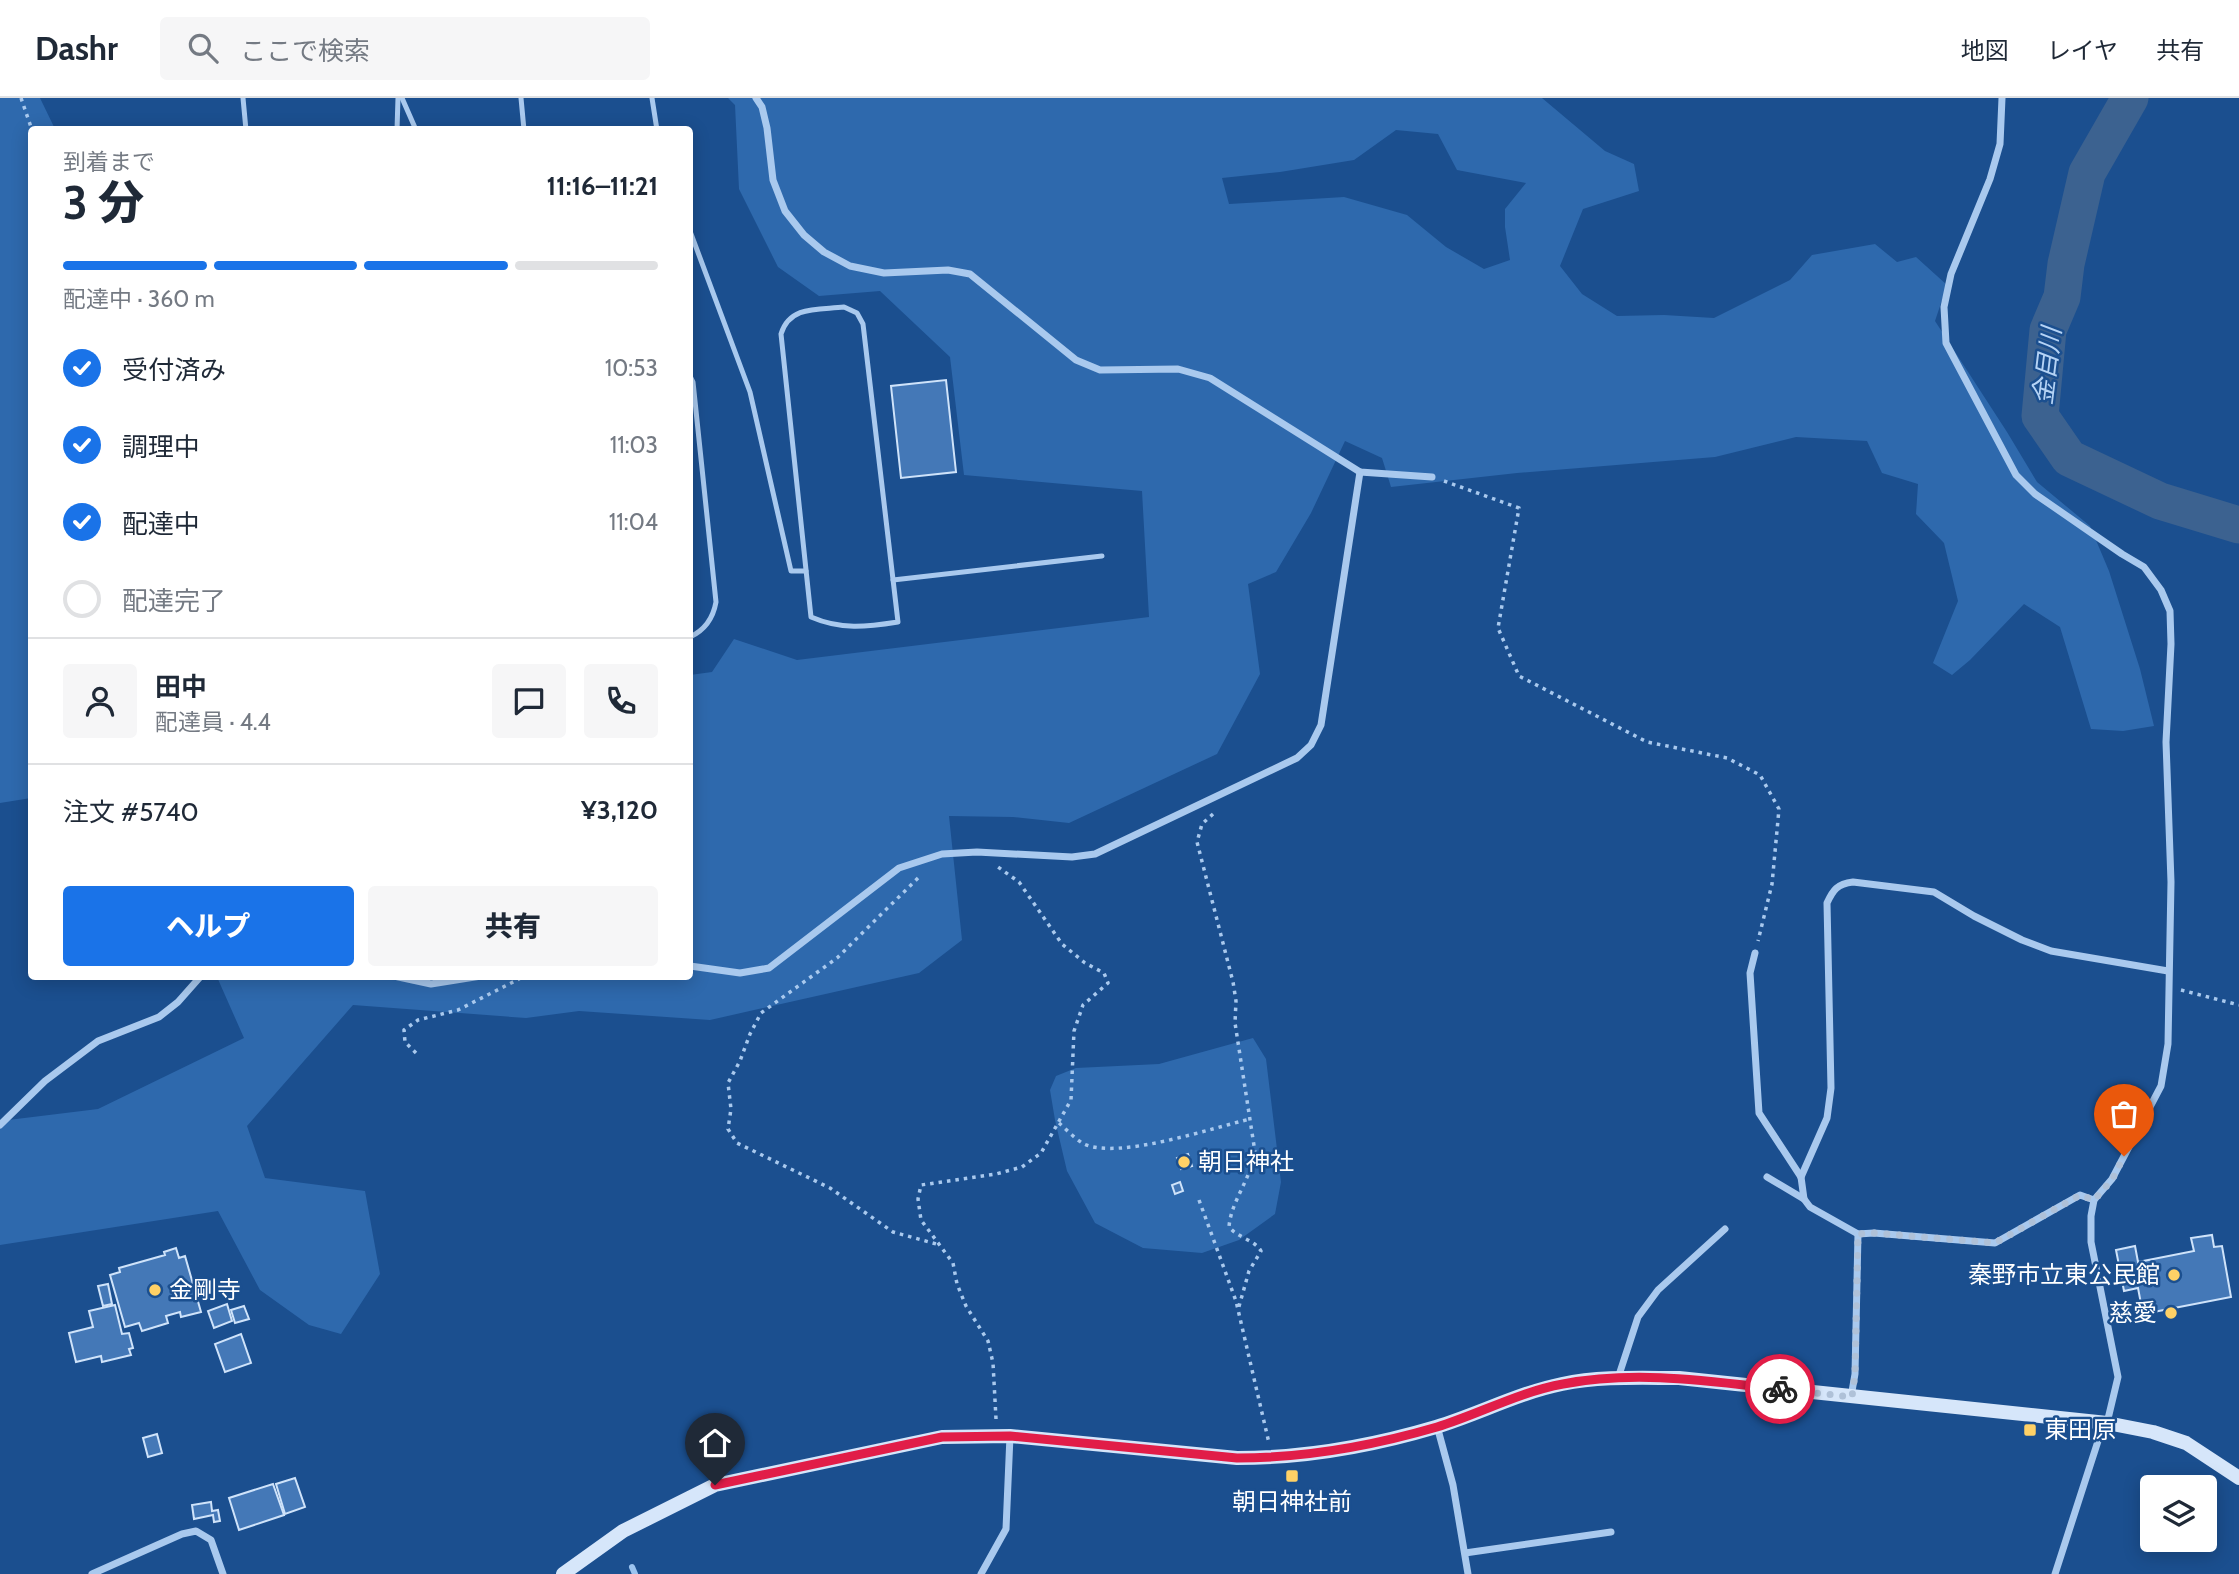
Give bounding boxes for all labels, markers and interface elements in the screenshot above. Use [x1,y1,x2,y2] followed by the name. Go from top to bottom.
[160,17,650,80] search box
[35,28,118,68] text: Dashr
[184,29,222,67] icon: search
[240,35,370,67] text: ここで検索
[1961,36,2009,65] text: 地図
[2047,36,2118,65] text: レイヤ
[2156,36,2204,65] text: 共有
[63,148,155,176] text: 到着まで
[546,170,658,202] text: 11:16–11:21
[63,175,144,231] text: 3 分
[63,285,215,313] text: 配達中 · 360 m
[2026,322,2068,407] water label: 金目川
[63,349,101,387] icon: check
[122,354,226,386] text: 受付済み
[605,354,658,382] text: 10:53
[63,426,101,464] icon: check
[122,431,200,463] text: 調理中
[610,431,658,459] text: 11:03
[63,503,101,541] icon: check
[122,508,200,540] text: 配達中
[609,508,658,536] text: 11:04
[122,585,226,617] text: 配達完了
[63,664,137,738] button: person
[492,664,566,738] button: chat
[584,664,658,738] button: phone
[155,671,207,703] text: 田中
[155,708,271,736] text: 配達員 · 4.4
[581,794,658,826] text: ¥3,120
[63,796,199,828] text: 注文 #5740
[63,886,354,966] button: ヘルプ
[368,886,658,966] button: 共有
[2094,1084,2154,1156] pin
[2105,1095,2143,1133] icon: bag
[1198,1147,1294,1176] place label: 朝日神社
[1176,1154,1192,1170] marker: 朝日神社
[1968,1260,2160,1289] place label: 秦野市立東公民館
[2166,1267,2182,1283] marker: 秦野市立東公民館
[169,1275,241,1304] place label: 金剛寺
[147,1282,163,1298] marker: 金剛寺
[2109,1298,2157,1327] place label: 慈愛
[2163,1305,2179,1321] marker: 慈愛
[1745,1354,1815,1424] courier
[1761,1370,1799,1408] icon: bike
[685,1413,745,1485] pin
[2044,1415,2116,1444] place label: 東田原
[2022,1422,2038,1438] marker: 東田原
[696,1424,734,1462] icon: home
[1284,1468,1300,1484] marker: 朝日神社前
[2140,1475,2217,1552] map controls
[2140,1475,2217,1552] button: layers
[1232,1487,1352,1516] place label: 朝日神社前

